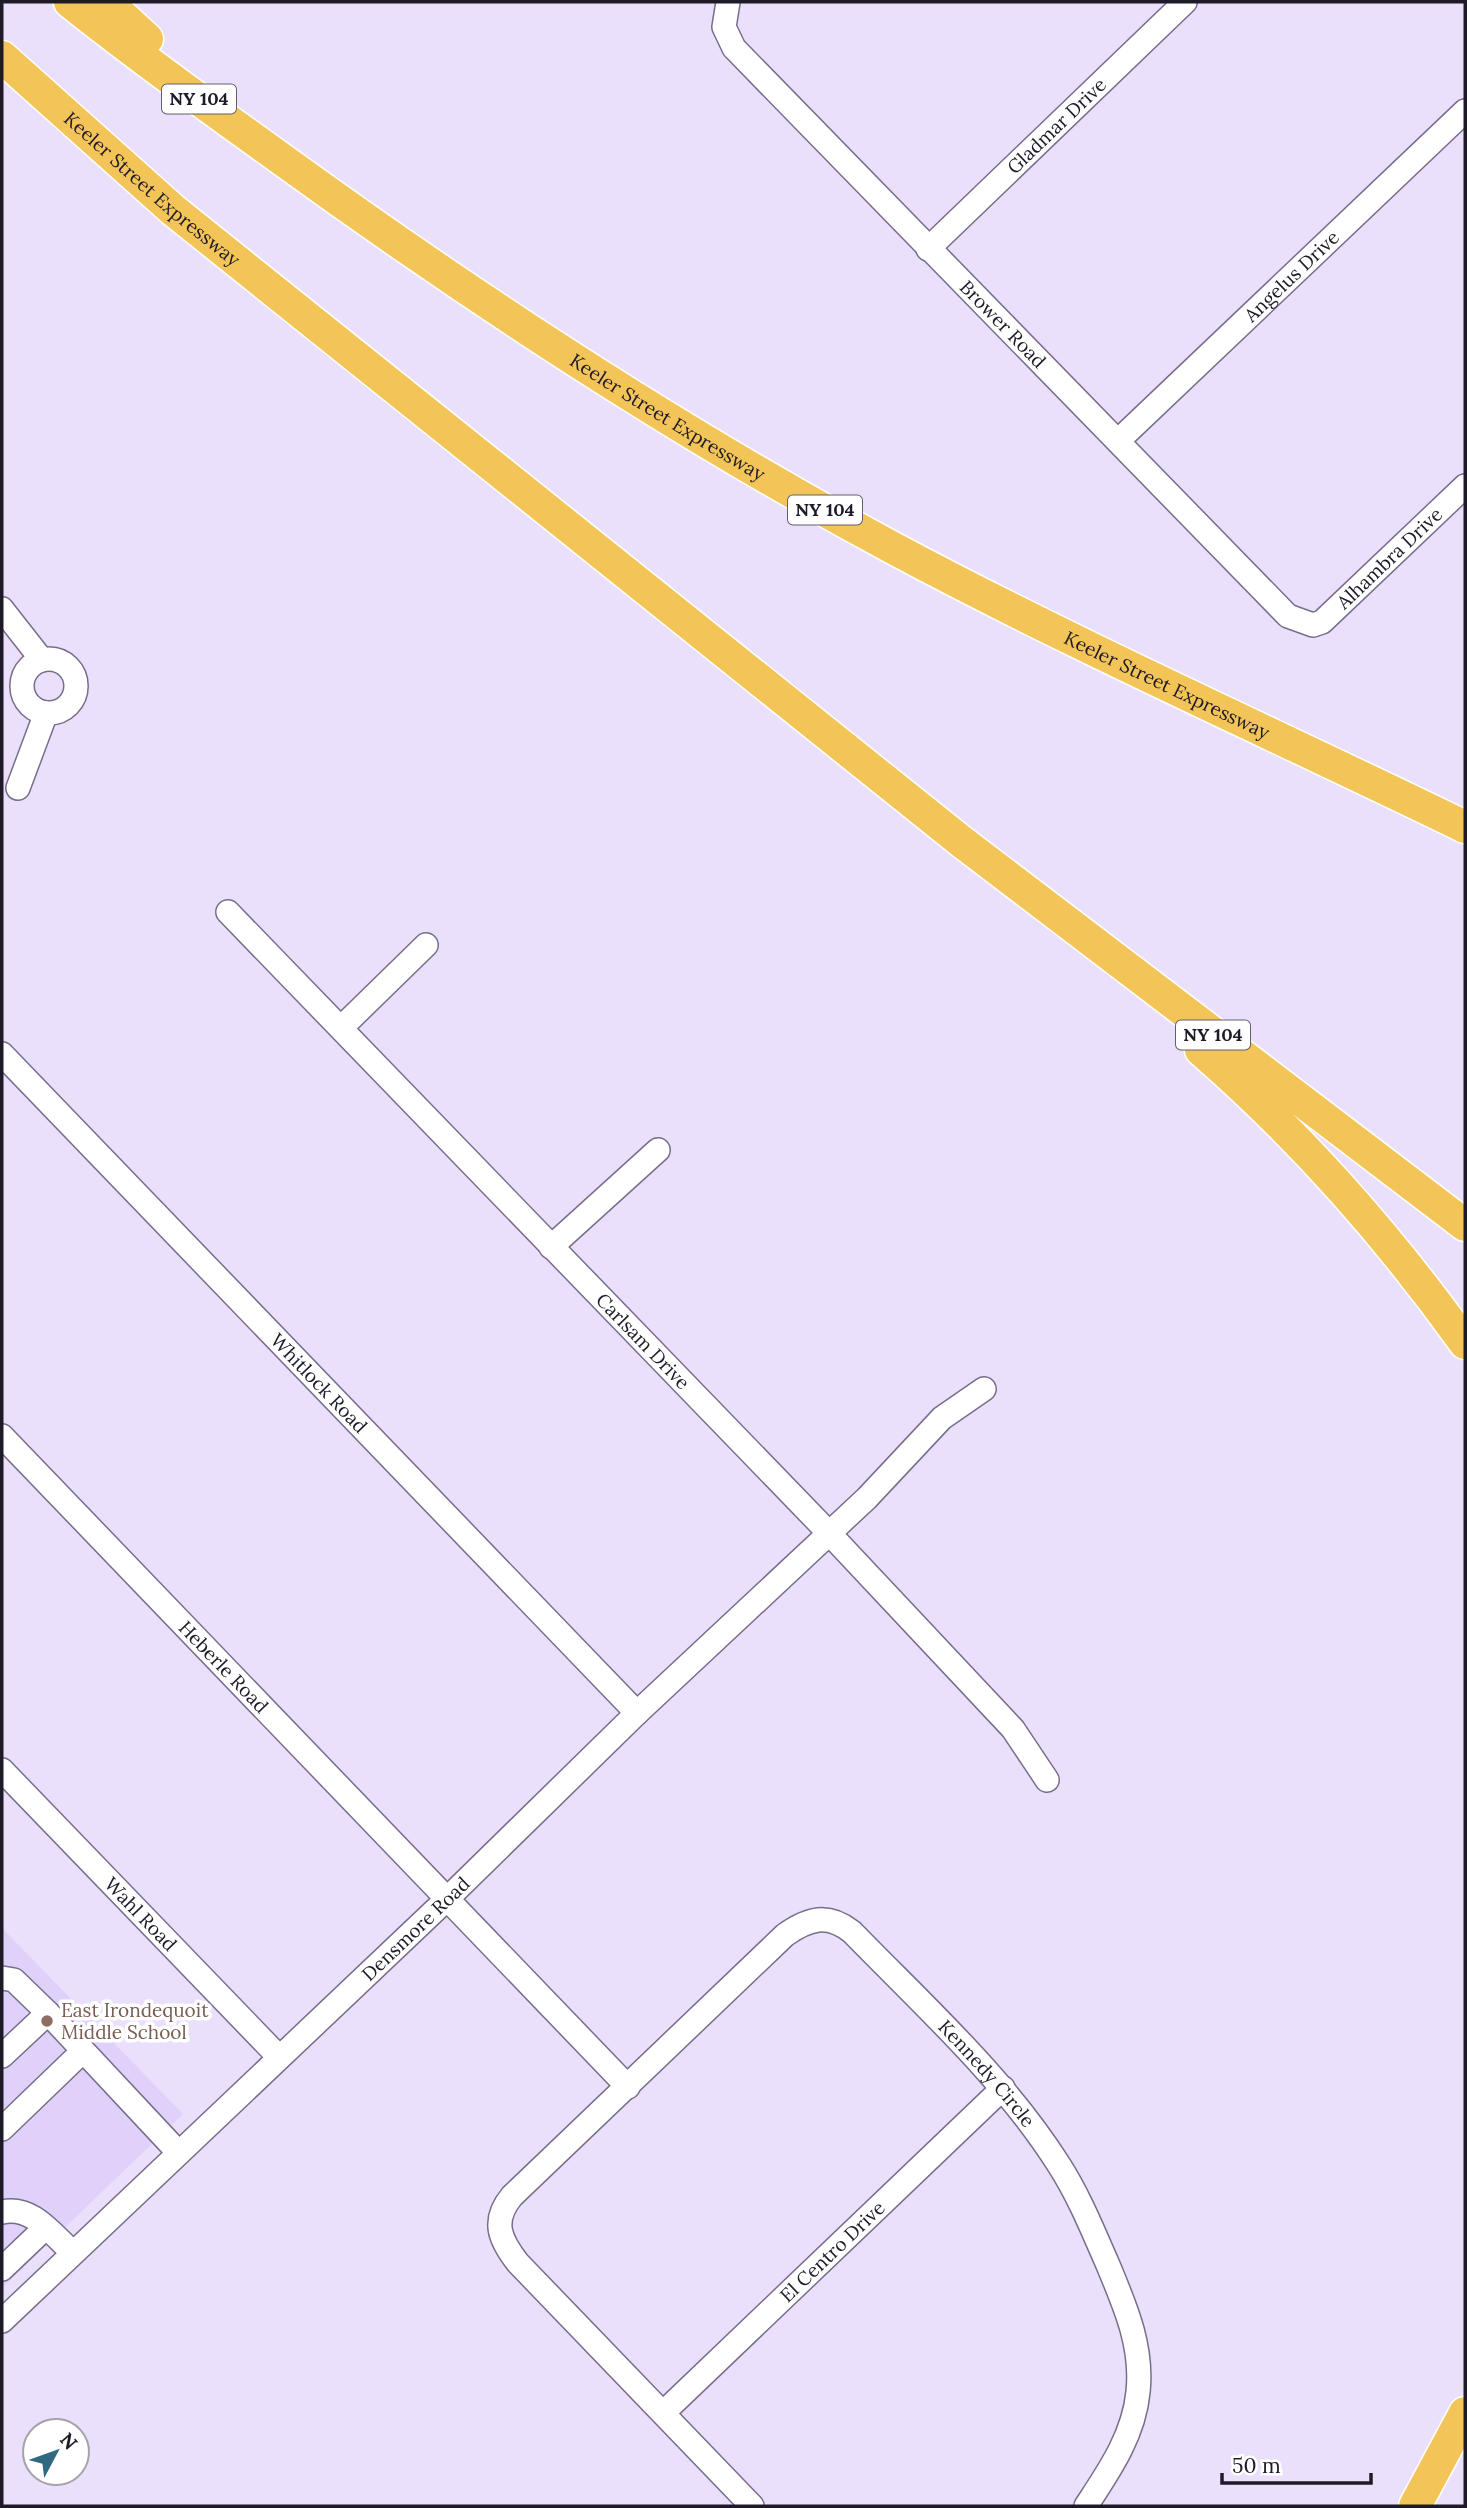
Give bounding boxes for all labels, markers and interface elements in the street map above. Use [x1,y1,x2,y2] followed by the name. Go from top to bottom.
[1002,73,1111,179] street label: Gladmar Drive
[162,84,236,114] road number: NY 104
[59,106,245,271] street label: Keeler Street Expressway
[1238,225,1344,327] street label: Angelus Drive
[955,275,1051,373] street label: Brower Road
[565,348,770,486] street label: Keeler Street Expressway
[788,496,862,524] road number: NY 104
[1331,502,1447,614] street label: Alhambra Drive
[1060,625,1274,744] street label: Keeler Street Expressway
[1176,1020,1250,1050] road number: NY 104
[591,1288,695,1394] street label: Carlsam Drive
[266,1328,373,1438] street label: Whitlock Road
[174,1616,274,1718] street label: Heberle Road
[100,1872,182,1956] street label: Wahl Road
[356,1872,475,1986] street label: Densmore Road
[61,1998,209,2044] place label: East Irondequoit Middle School
[39,2013,55,2029] marker: East Irondequoit Middle School
[933,2015,1040,2132] street label: Kennedy Circle
[775,2196,890,2307] street label: El Centro Drive
[21,2417,91,2487] north arrow
[55,2427,83,2454] text: N
[1222,2442,1371,2486] scale bar
[1232,2452,1281,2479] text: 50 m

